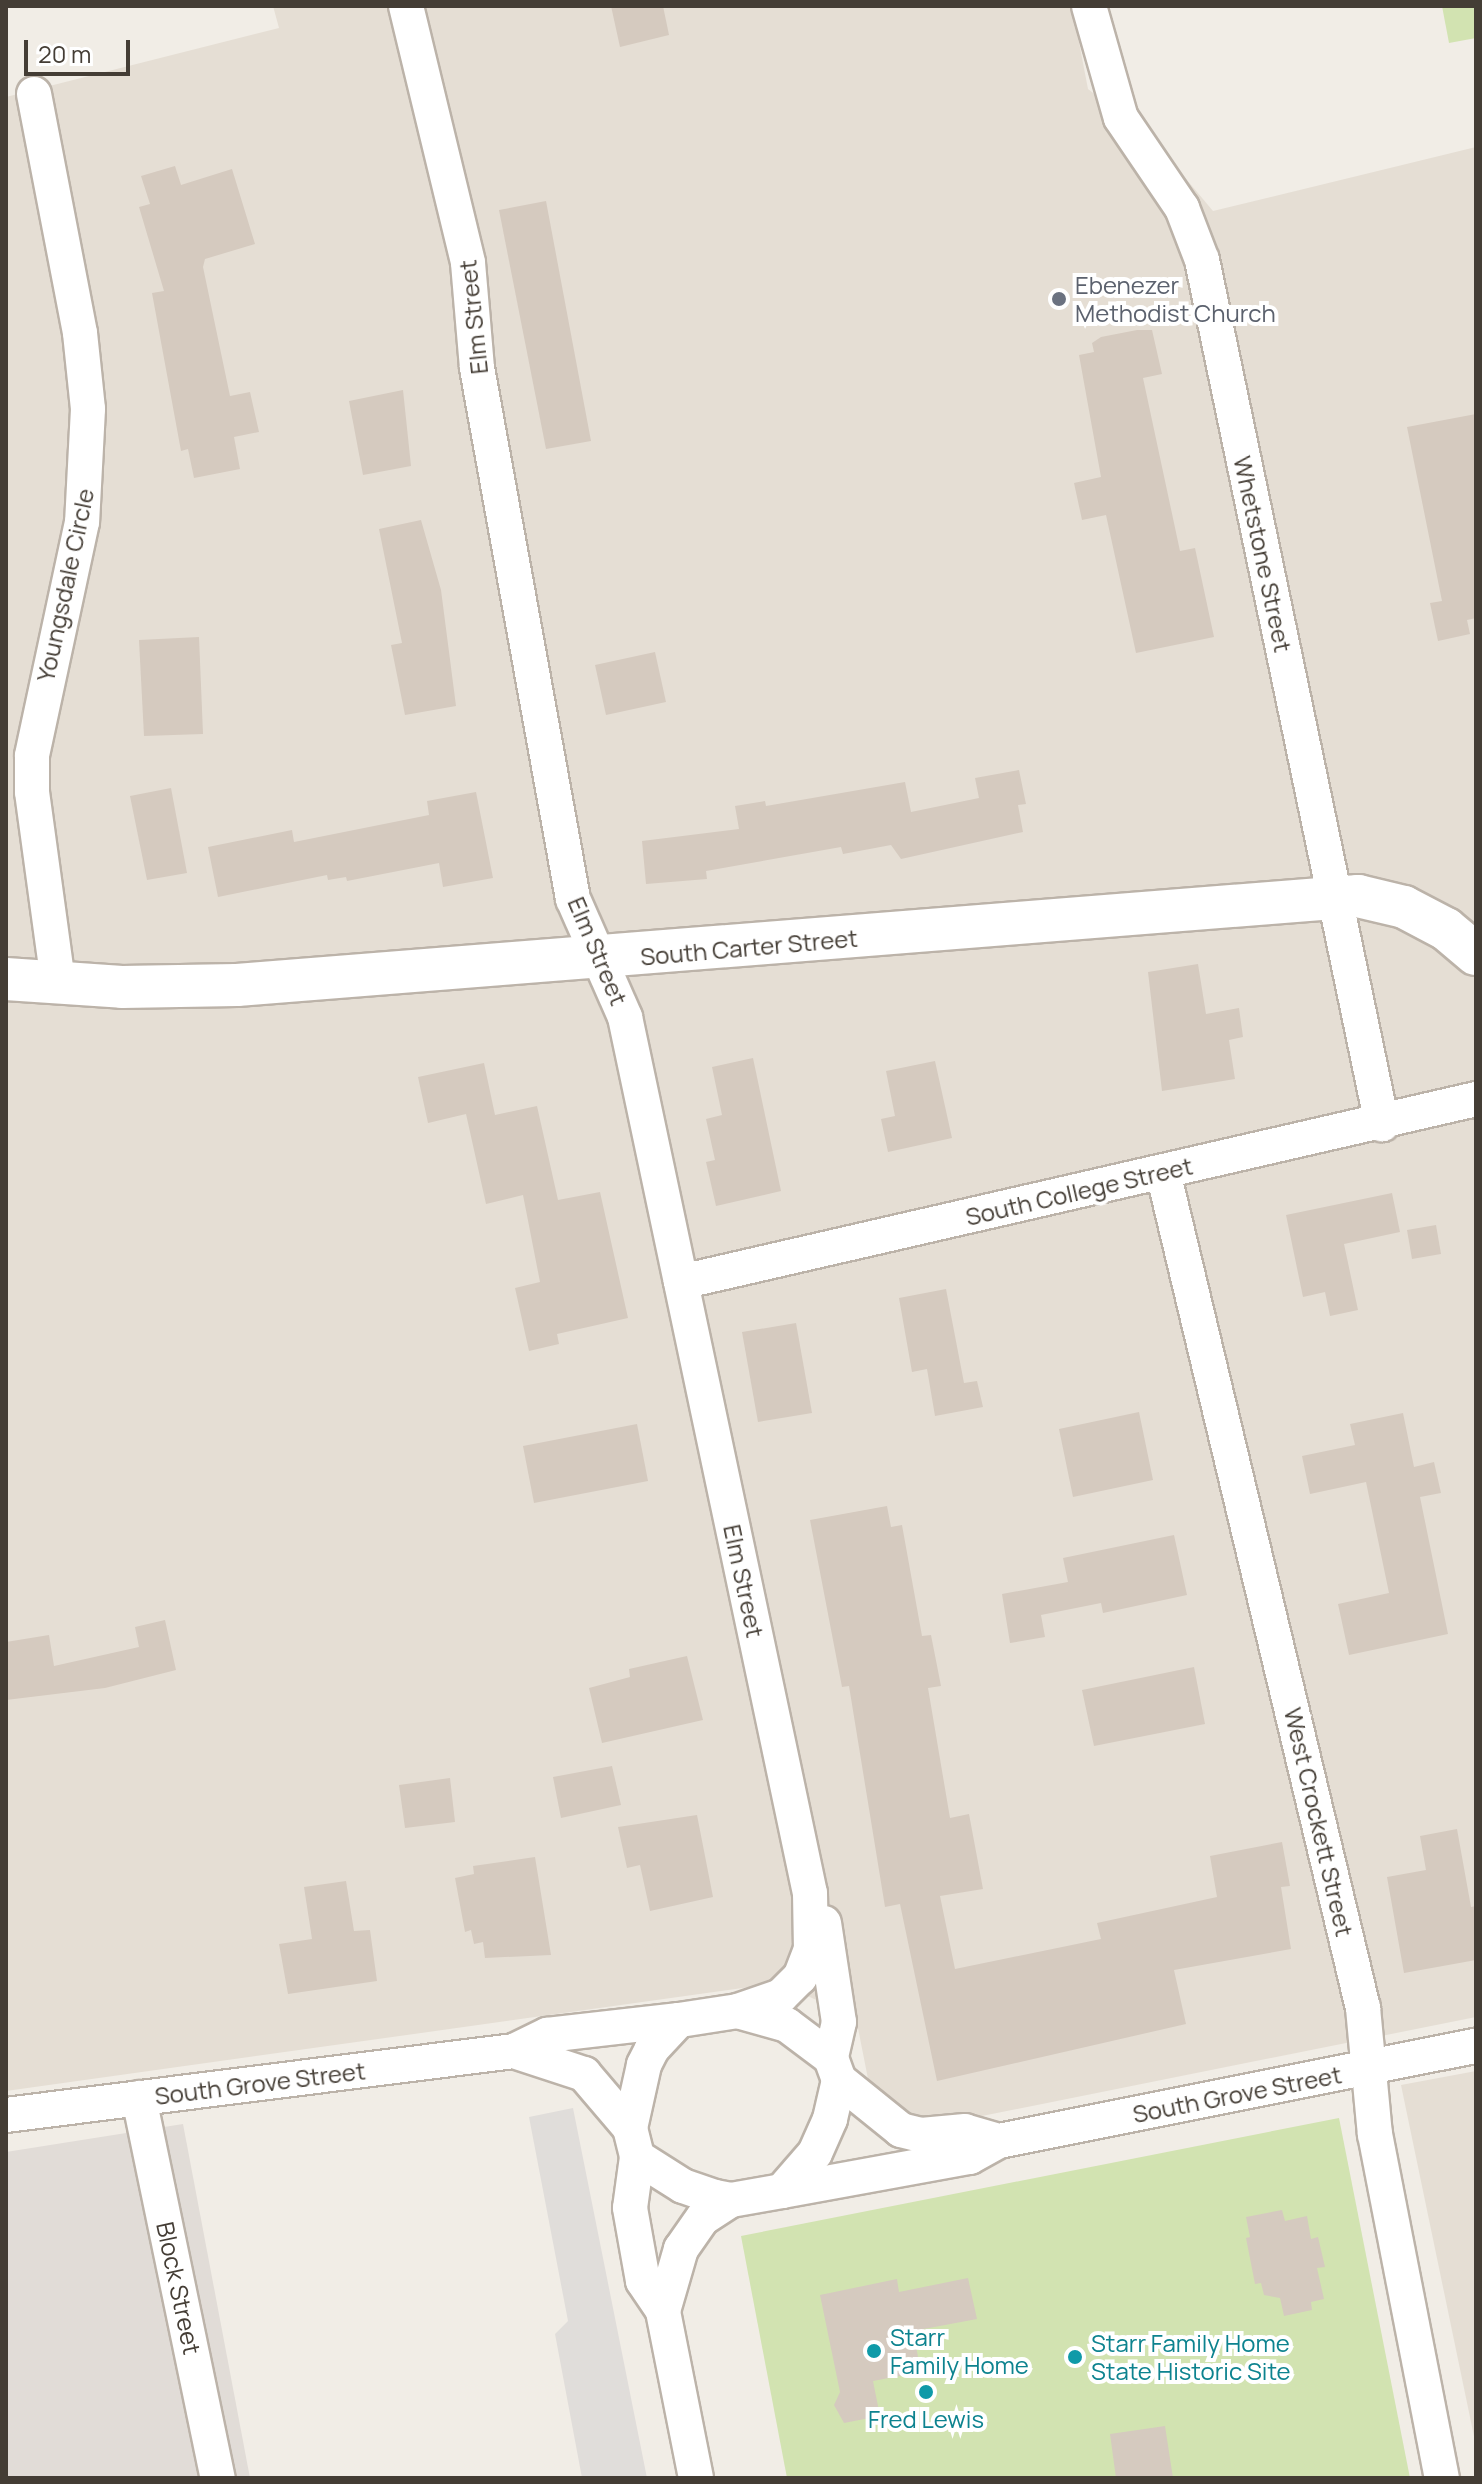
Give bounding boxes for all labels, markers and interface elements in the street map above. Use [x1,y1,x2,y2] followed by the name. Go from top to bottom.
[28,24,134,74] scale bar
[38,37,91,70] text: 20 m
[453,258,493,376] street label: Elm Street
[1075,271,1276,327] place label: Ebenezer Methodist Church
[1050,290,1068,308] marker: Ebenezer Methodist Church
[1228,453,1298,655] street label: Whetstone Street
[30,486,100,684] street label: Youngsdale Circle
[562,892,634,1010] street label: Elm Street
[639,923,859,971] street label: South Carter Street
[963,1151,1195,1231] street label: South College Street
[718,1522,770,1640] street label: Elm Street
[1279,1705,1359,1939] street label: West Crockett Street
[153,2056,367,2110] street label: South Grove Street
[1130,2060,1344,2128] street label: South Grove Street
[151,2219,207,2357] street label: Block Street
[890,2323,1029,2379] place label: Starr Family Home
[1091,2329,1291,2385] place label: Starr Family Home State Historic Site
[865,2342,883,2360] marker: Starr Family Home
[1066,2348,1084,2366] marker: Starr Family Home State Historic Site
[917,2383,935,2401] marker: Fred Lewis
[868,2405,984,2433] place label: Fred Lewis

